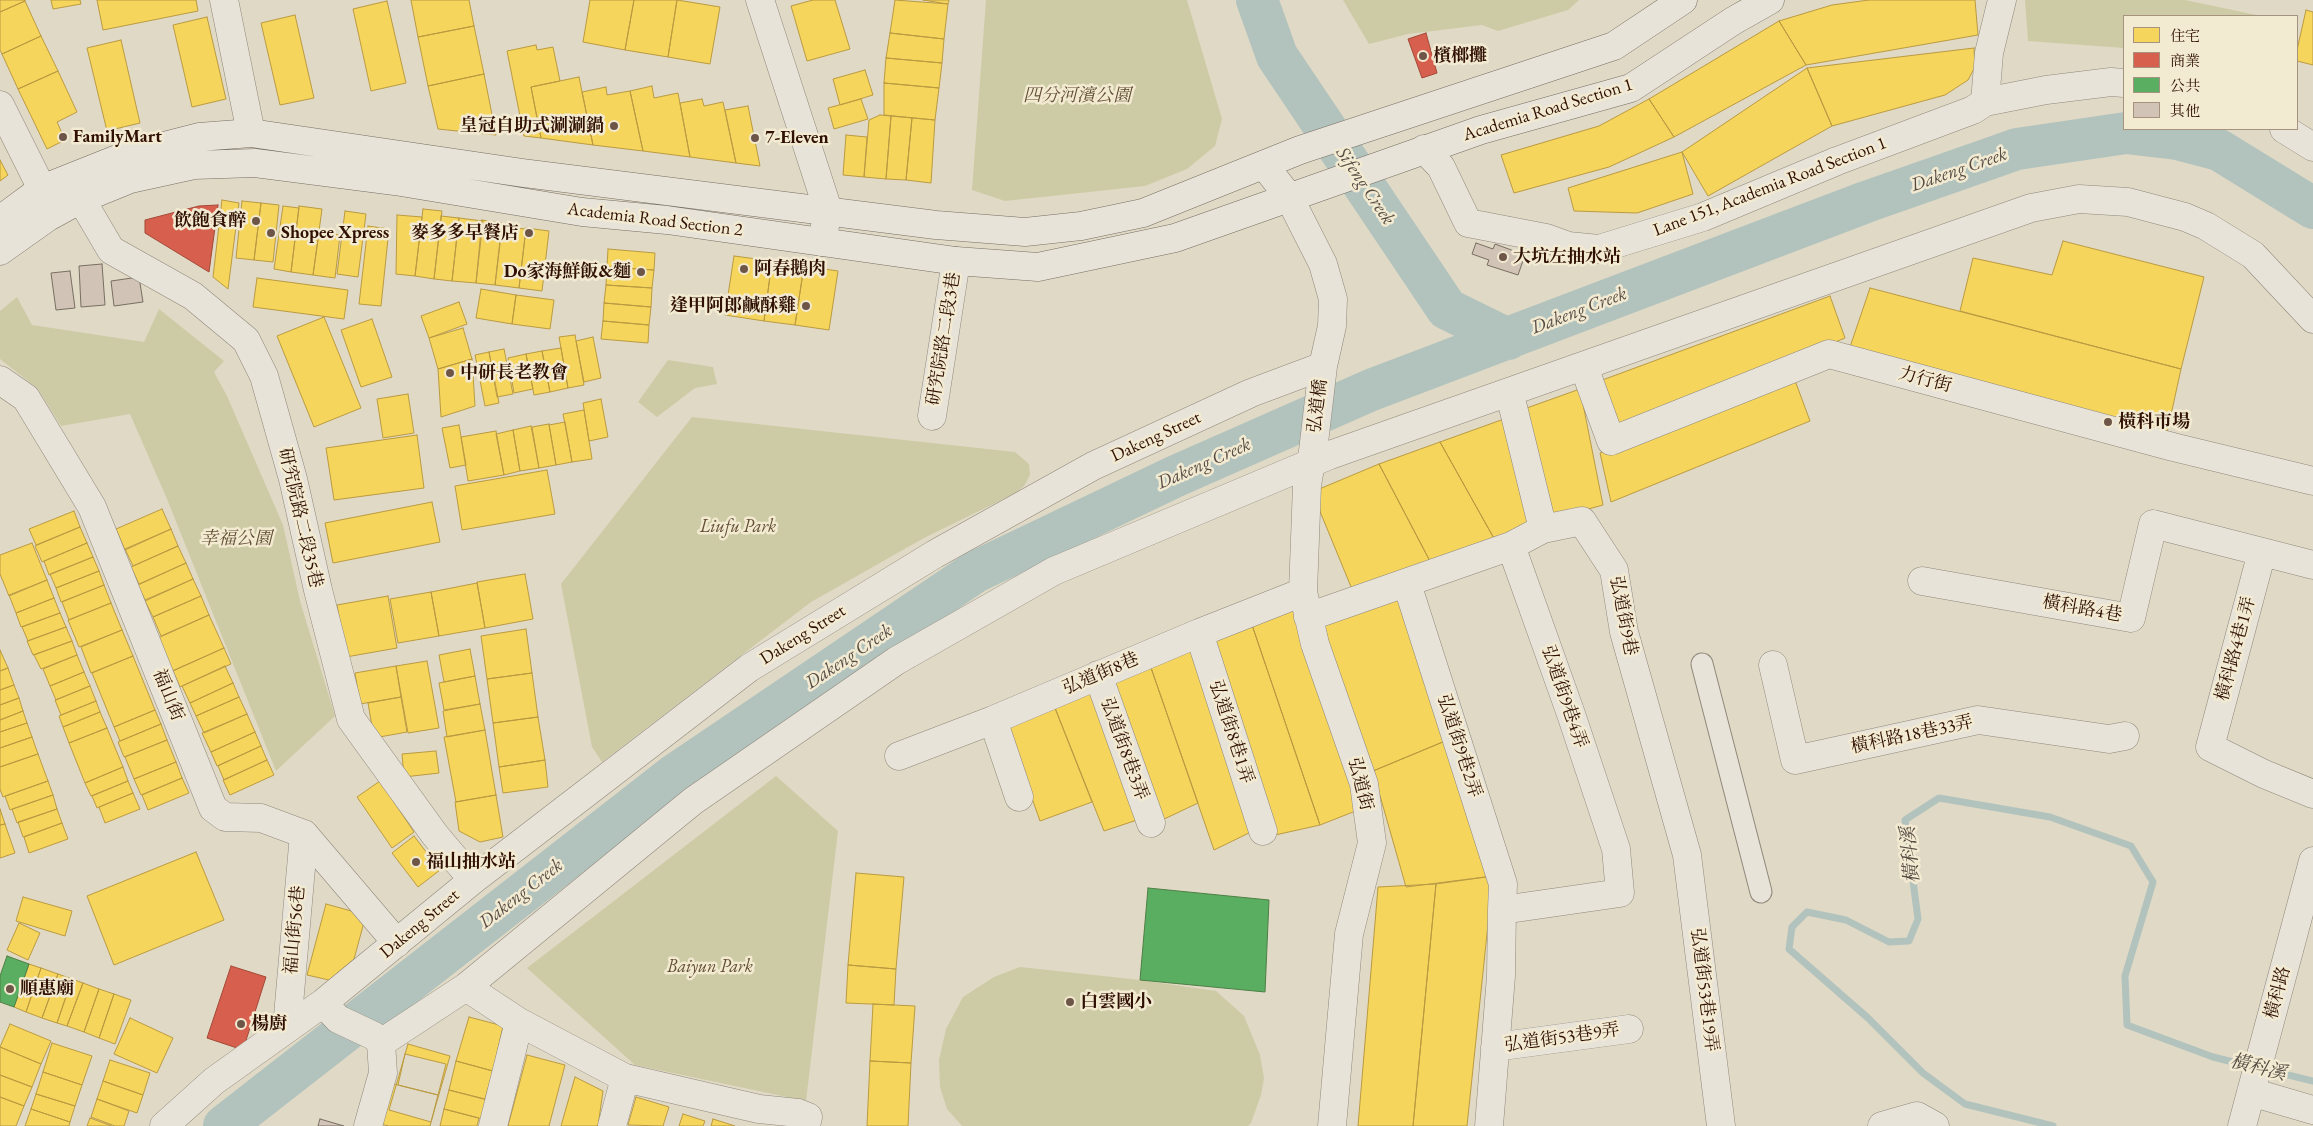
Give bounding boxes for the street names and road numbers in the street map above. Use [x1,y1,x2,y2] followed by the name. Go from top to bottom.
[1460,74,1636,146] street label: Academia Road Section 1
[1650,132,1890,242] street label: Lane 151, Academia Road Section 1
[566,199,744,241] street label: Academia Road Section 2
[923,271,965,407] street label: 研究院路二段3巷
[1896,363,1954,397] street label: 力行街
[1304,378,1332,434] street label: 弘道橋
[1108,407,1204,467] street label: Dakeng Street
[273,446,327,590] street label: 研究院路二段35巷
[1605,574,1641,658] street label: 弘道街9巷
[2040,591,2124,627] street label: 橫科路4巷
[2212,594,2260,704] street label: 橫科路4巷1弄
[756,600,850,670] street label: Dakeng Street
[1536,643,1592,751] street label: 弘道街9巷4弄
[1060,648,1142,700] street label: 弘道街8巷
[148,666,188,724] street label: 福山街
[1204,678,1258,786] street label: 弘道街8巷1弄
[1432,692,1486,800] street label: 弘道街9巷2弄
[1096,695,1152,803] street label: 弘道街8巷3弄
[1849,711,1975,759] street label: 橫科路18巷33弄
[1343,755,1377,813] street label: 弘道街
[280,885,310,975] street label: 福山街56巷
[376,885,464,963] street label: Dakeng Street
[1686,927,1722,1053] street label: 弘道街53巷19弄
[2261,964,2295,1022] street label: 橫科路
[1503,1019,1621,1057] street label: 弘道街53巷9弄

